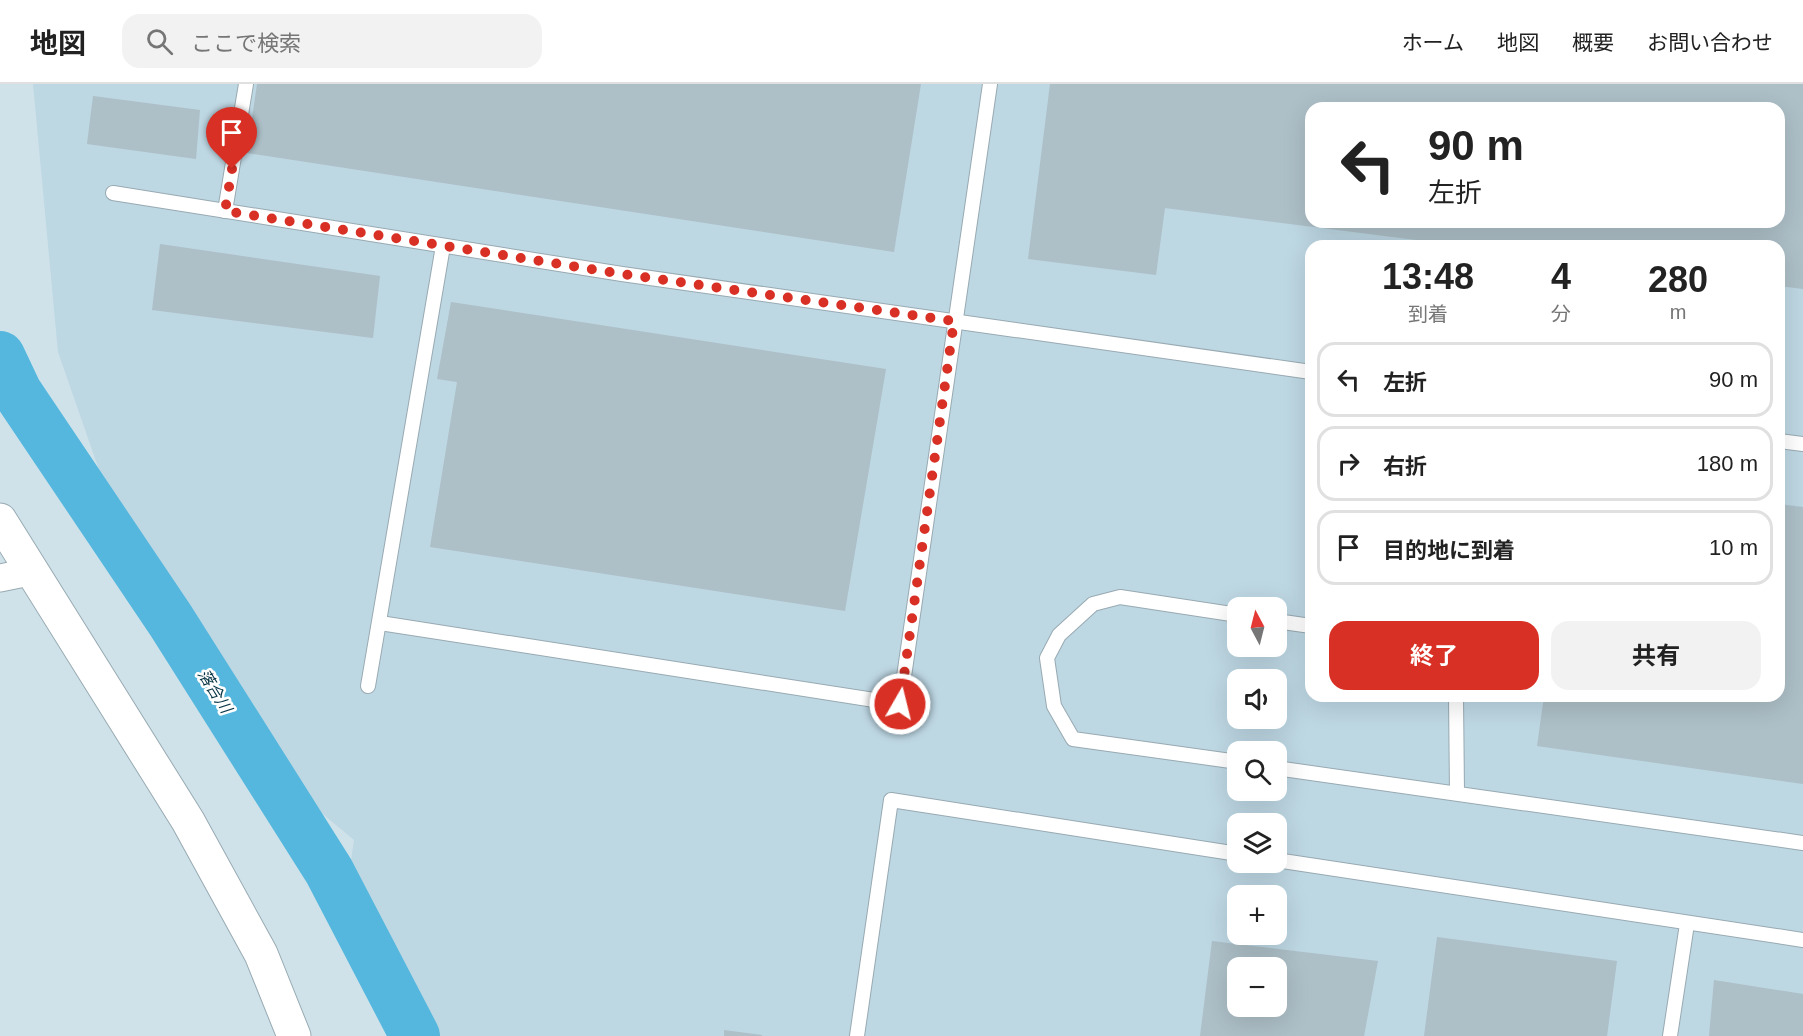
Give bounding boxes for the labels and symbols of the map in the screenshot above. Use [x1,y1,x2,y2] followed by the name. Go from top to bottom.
[206,107,257,169] pin
[1227,597,1287,657] north arrow
[195,666,236,718] water label: 落合川
[868,672,932,736] position arrow

